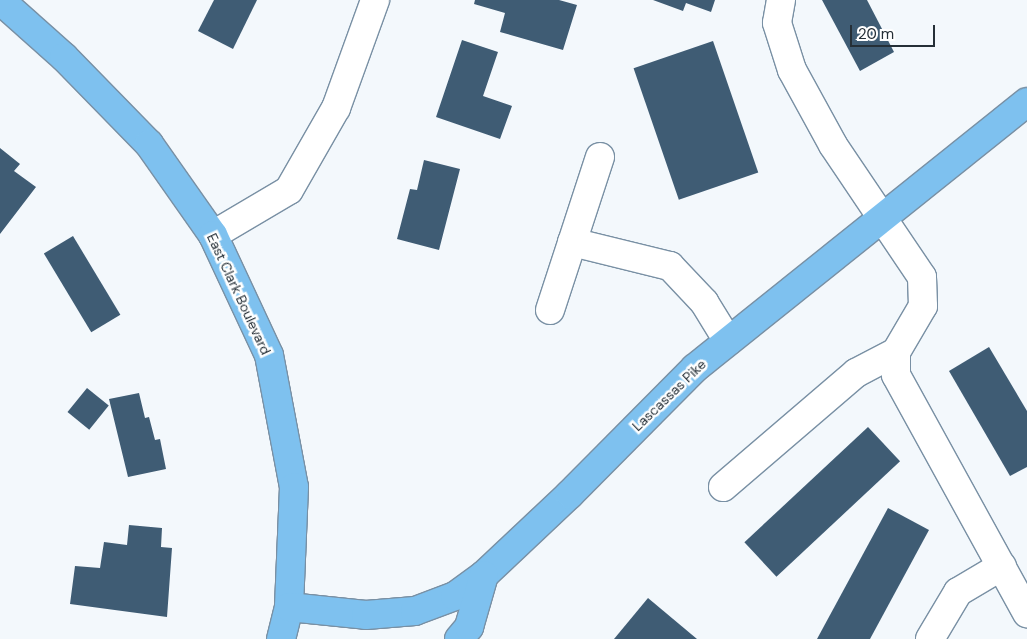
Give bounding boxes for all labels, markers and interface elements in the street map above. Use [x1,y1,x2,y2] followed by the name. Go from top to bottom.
[852,15,937,47] scale bar
[858,24,894,44] text: 20 m
[203,231,275,357] street label: East Clark Boulevard
[629,356,709,434] street label: Lascassas Pike

